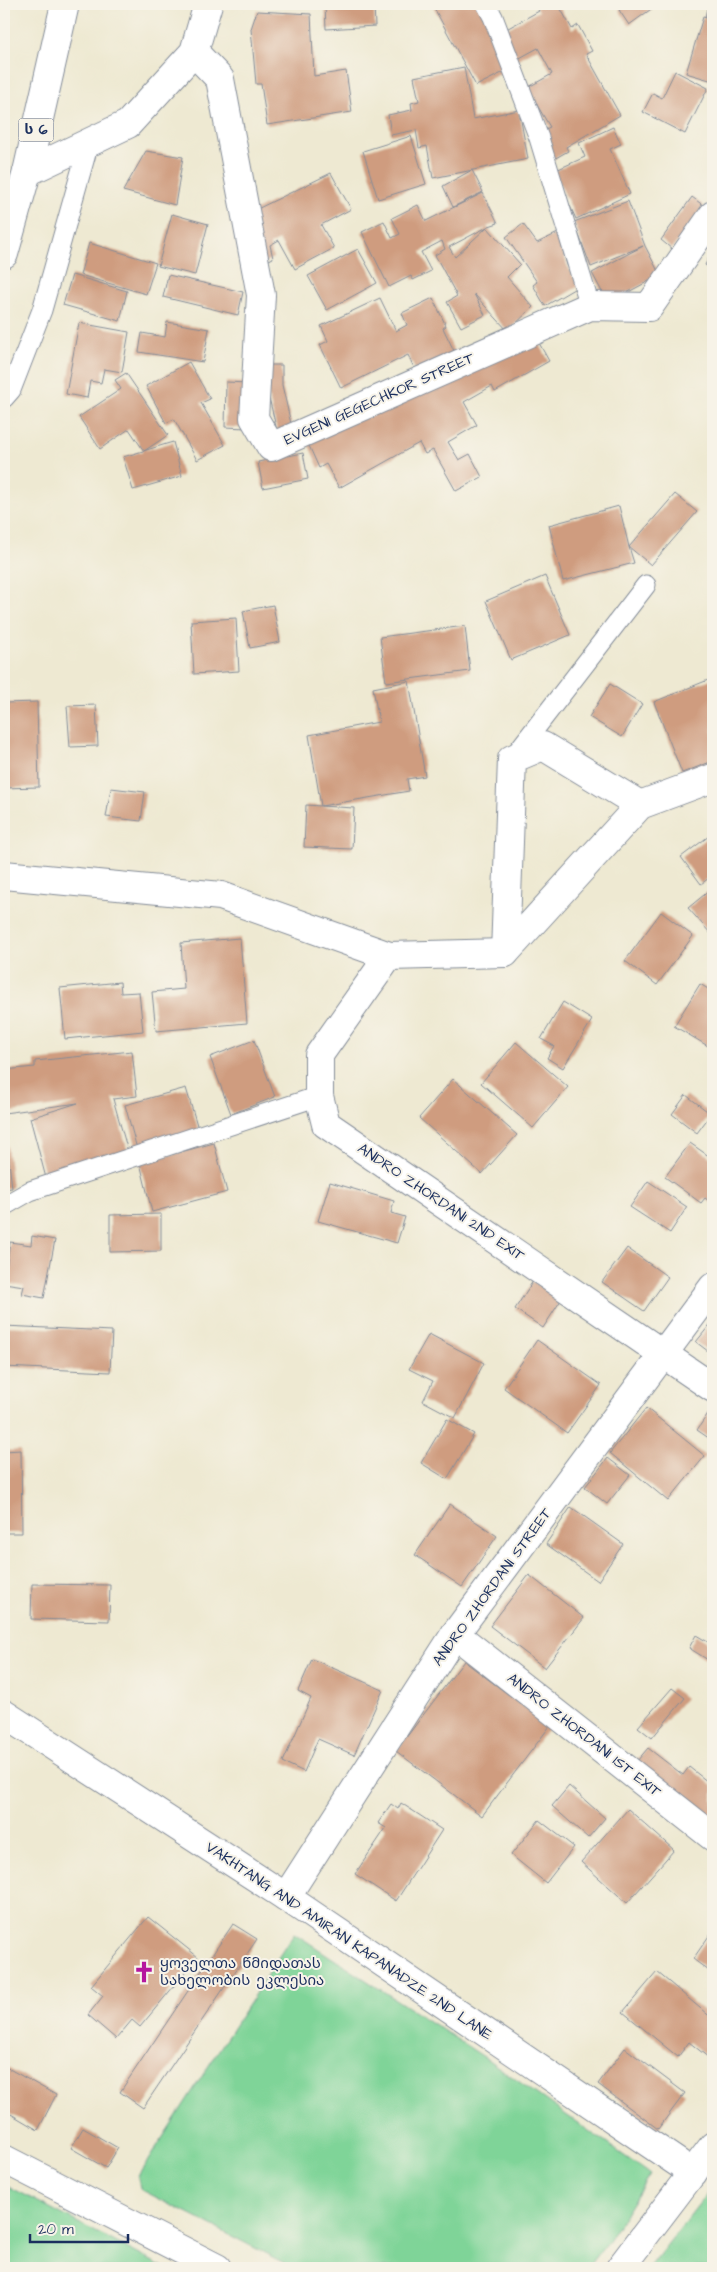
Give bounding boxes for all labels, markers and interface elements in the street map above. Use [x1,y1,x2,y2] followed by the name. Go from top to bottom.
[18,118,54,142] road number: ს 6
[281,347,478,450] street label: EVGENI GEGECHKOR STREET
[353,1138,529,1266] street label: ANDRO ZHORDANI 2ND EXIT
[427,1503,557,1670] street label: ANDRO ZHORDANI STREET
[502,1668,666,1802] street label: ANDRO ZHORDANI 1ST EXIT
[201,1837,497,2045] street label: VAKHTANG AND AMIRAN KAPANADZE 2ND LANE
[160,1953,324,1991] place label: ყოველთა წმიდათას სახელობის ეკლესია
[131,1959,157,1985] church icon: ყოველთა წმიდათას სახელობის ეკლესია
[30,2212,128,2244] scale bar
[38,2219,74,2240] text: 20 m

